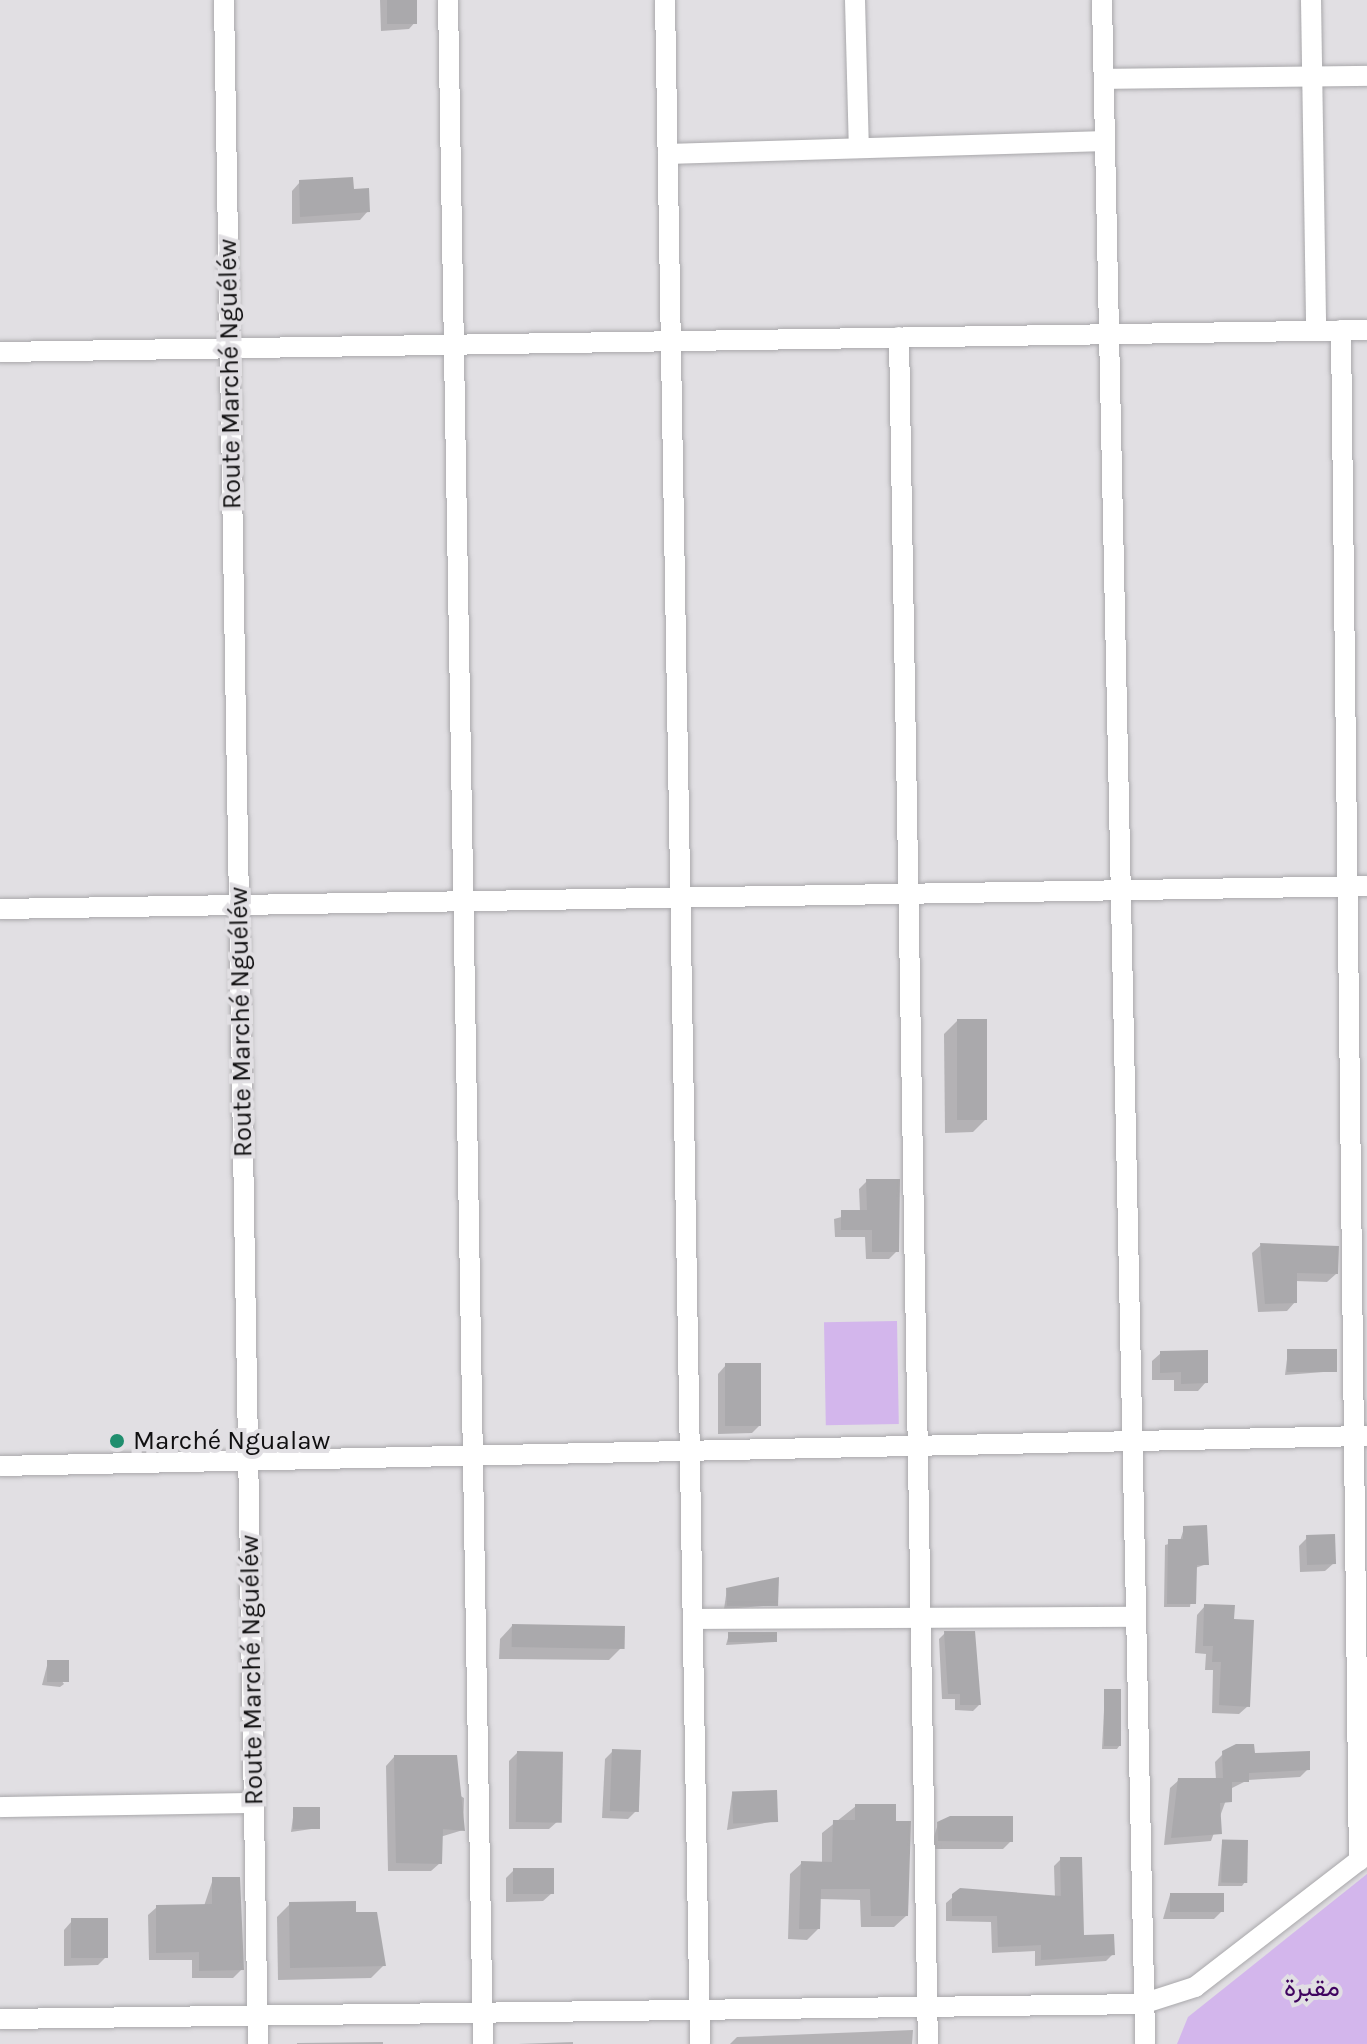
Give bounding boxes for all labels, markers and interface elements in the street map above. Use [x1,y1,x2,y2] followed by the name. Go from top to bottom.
[212,238,248,510] street label: Route Marché Nguéléw
[223,886,259,1158] street label: Route Marché Nguéléw
[133,1425,330,1457] place label: Marché Ngualaw
[108,1432,126,1450] marker: Marché Ngualaw
[234,1534,270,1806] street label: Route Marché Nguéléw
[1284,1972,1340,2004] park label: مقبرة

